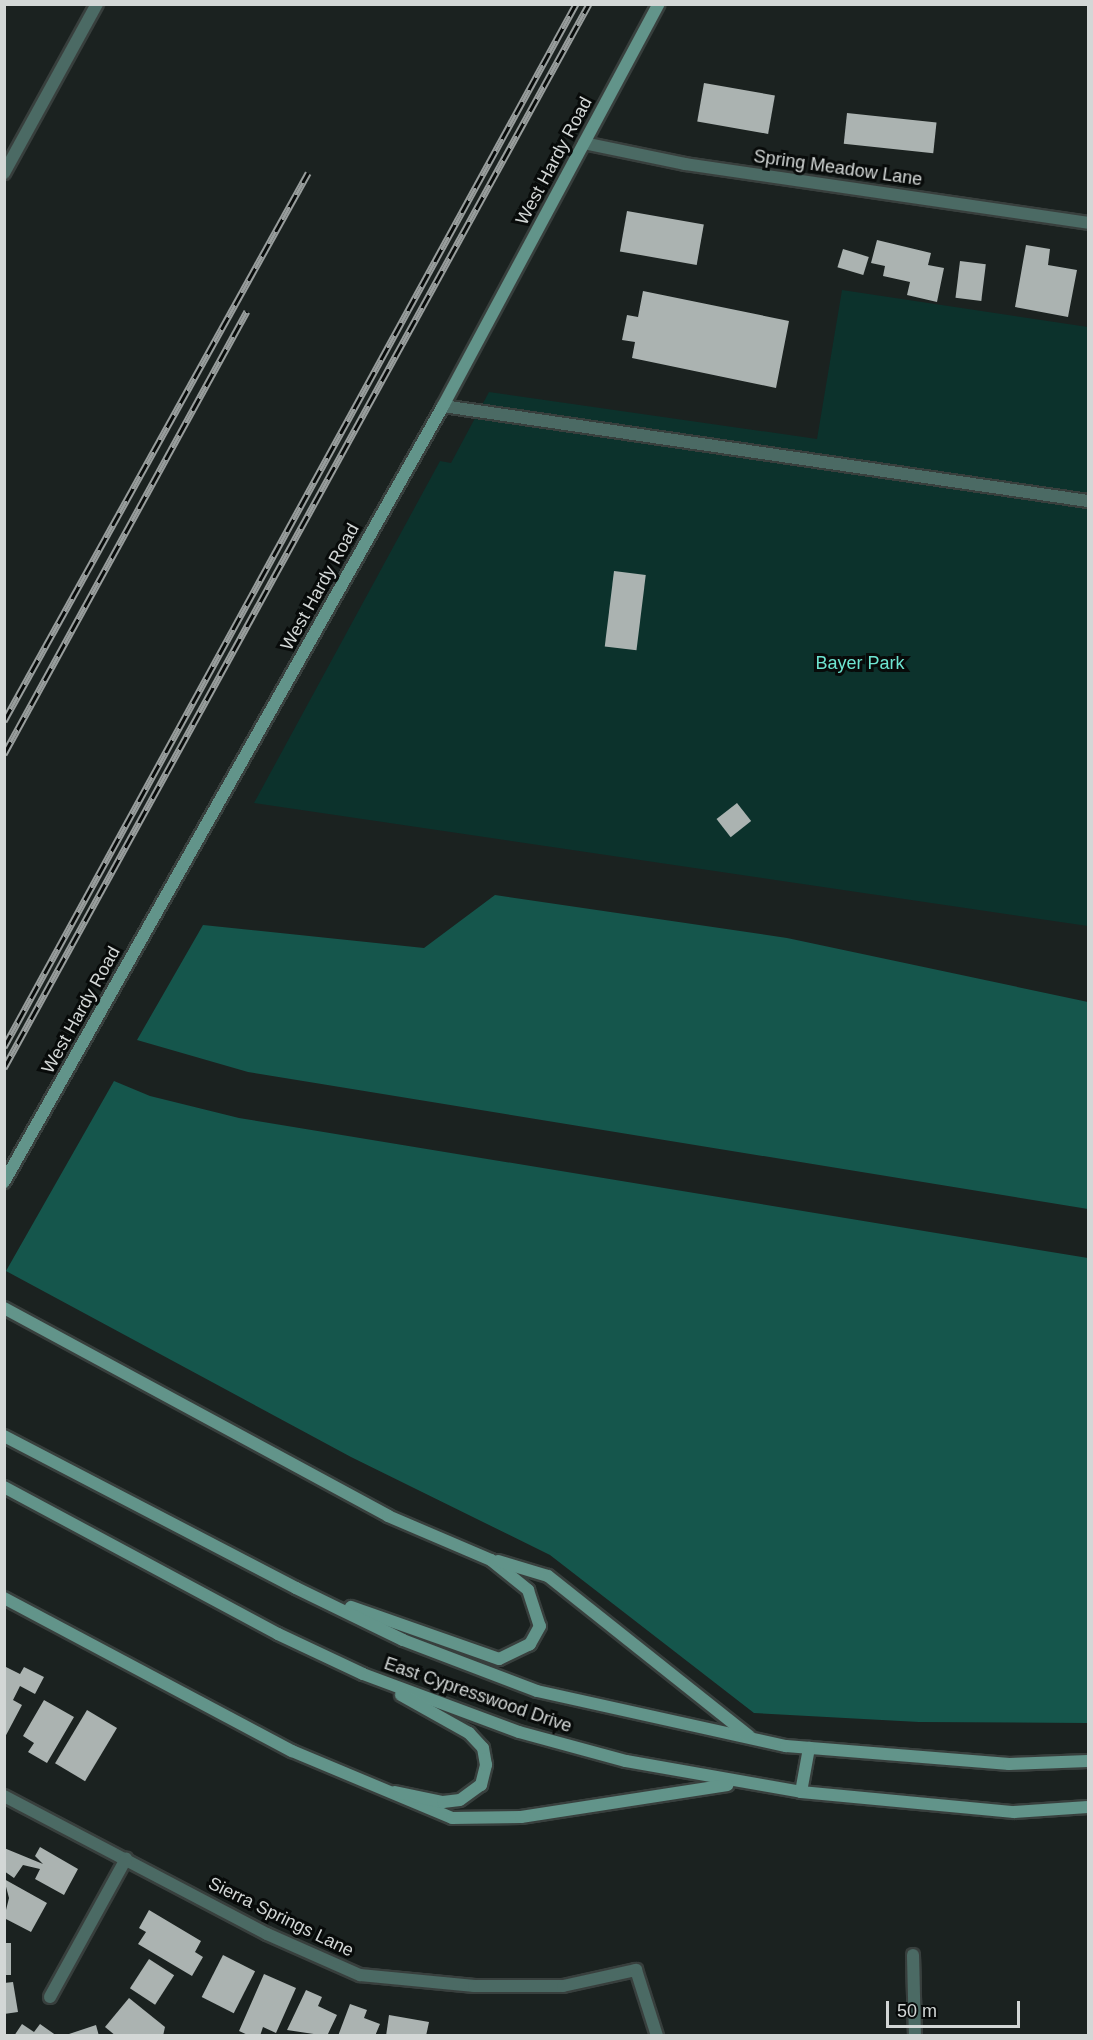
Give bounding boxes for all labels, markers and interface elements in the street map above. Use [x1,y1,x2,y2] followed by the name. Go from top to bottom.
[511,93,597,229] street label: West Hardy Road
[752,145,924,191] street label: Spring Meadow Lane
[276,520,364,654] street label: West Hardy Road
[815,652,905,674] park label: Bayer Park
[37,943,125,1077] street label: West Hardy Road
[381,1653,575,1737] street label: East Cypresswood Drive
[205,1872,357,1962] street label: Sierra Springs Lane
[889,1989,1022,2027] scale bar
[897,2001,937,2021] text: 50 m

